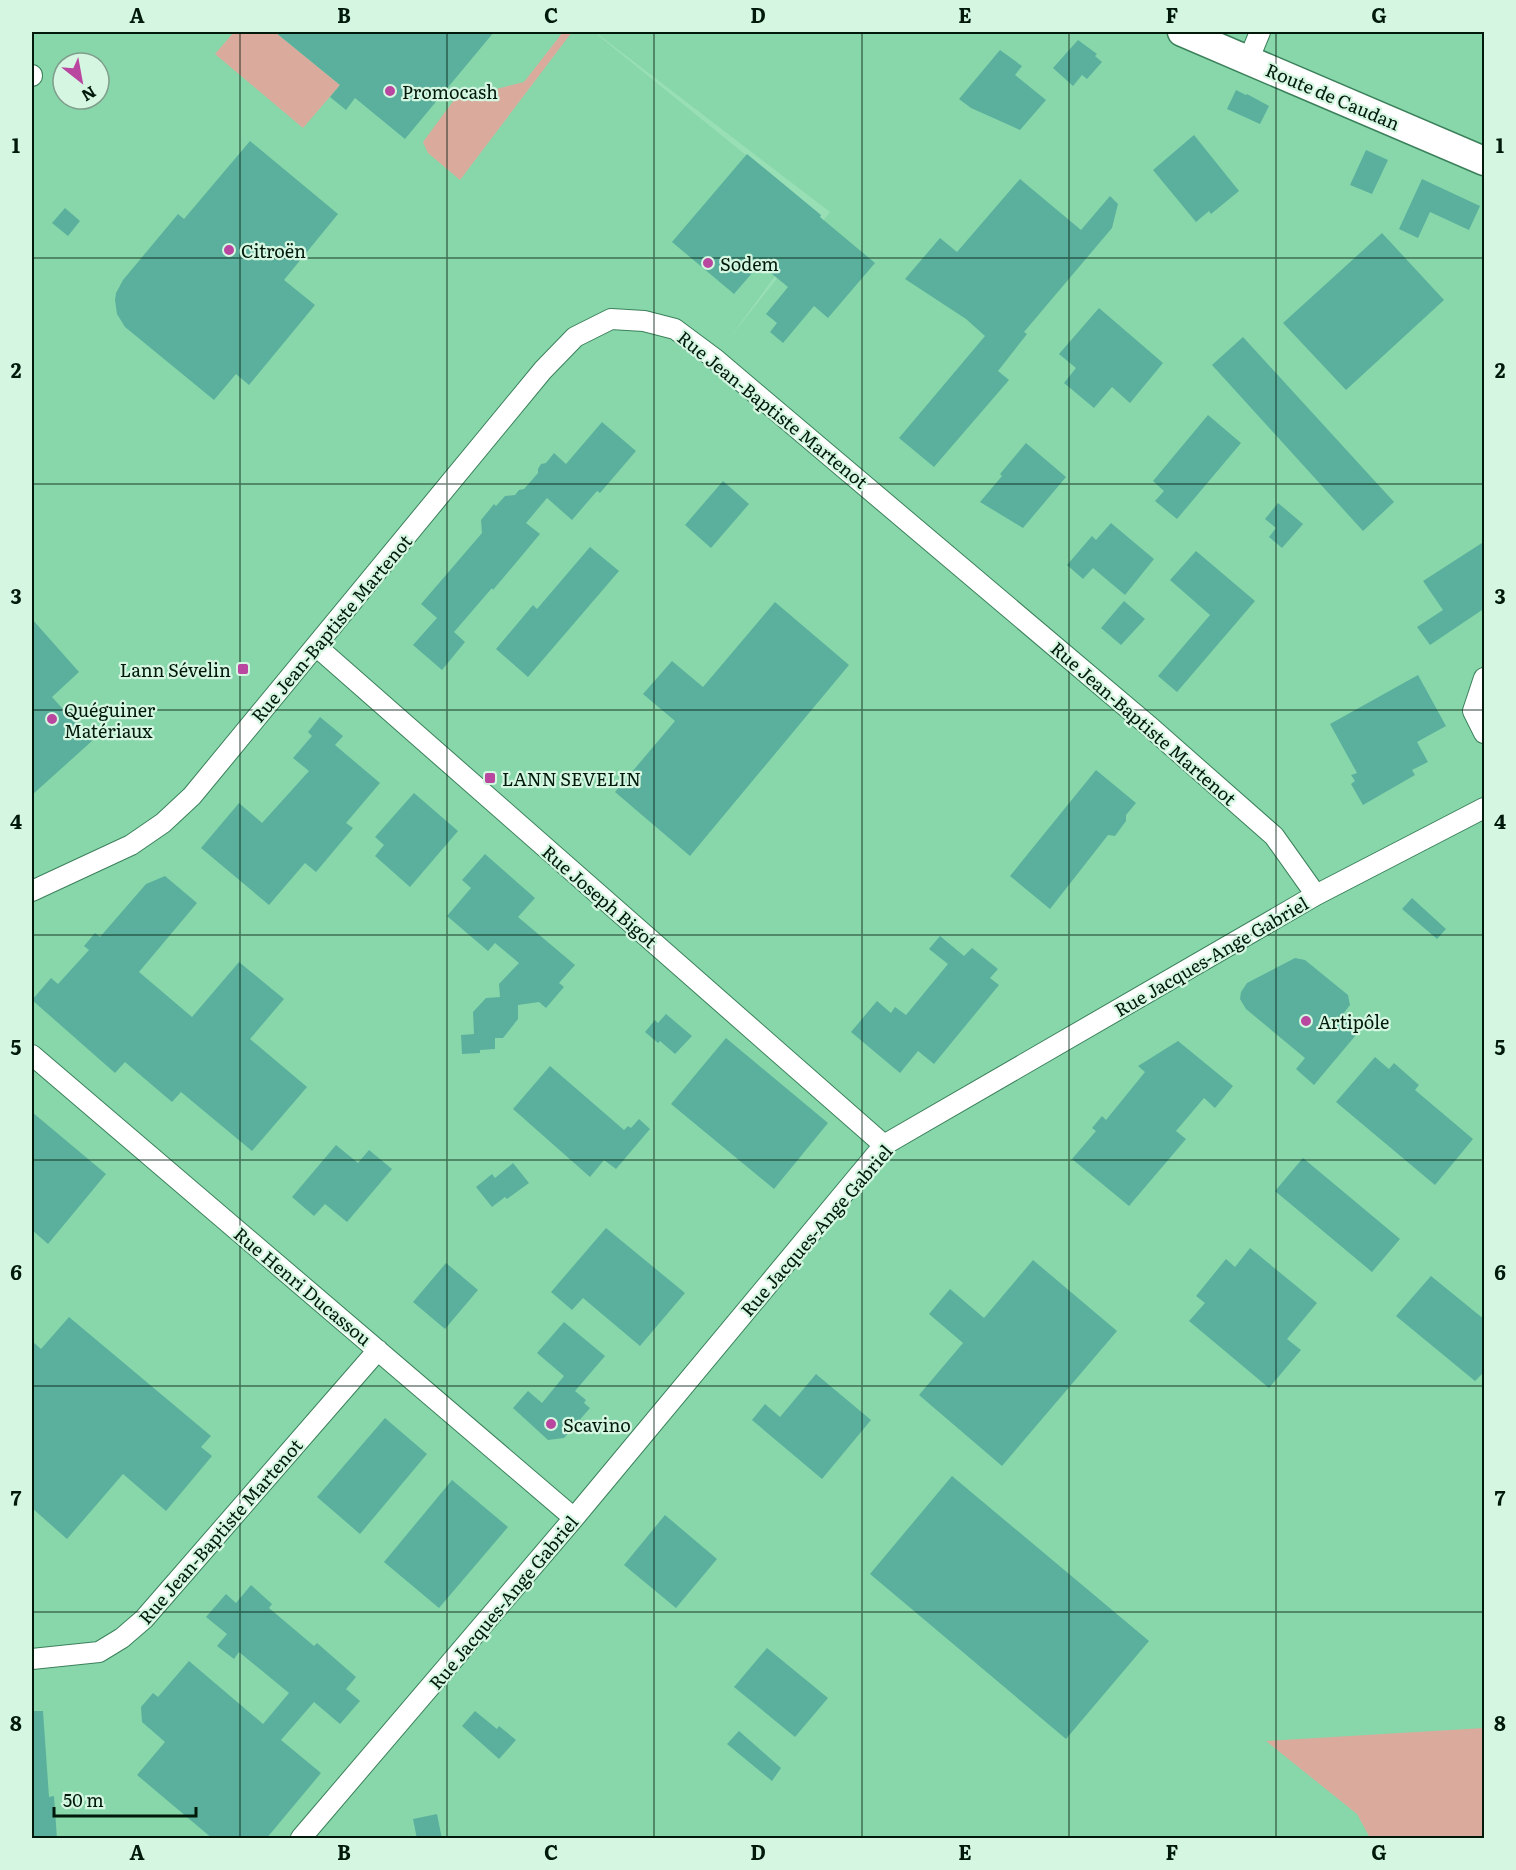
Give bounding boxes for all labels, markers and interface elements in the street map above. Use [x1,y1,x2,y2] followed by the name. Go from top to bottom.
[129,0,145,29] text: A
[337,0,351,29] text: B
[544,0,558,29] text: C
[750,0,766,29] text: D
[958,0,972,29] text: E
[1166,0,1179,29] text: F
[1371,0,1387,29] text: G
[51,51,111,111] north arrow
[1262,56,1404,136] street label: Route de Caudan
[402,78,498,105] place label: Promocash
[77,81,101,108] text: N
[383,84,397,98] marker: Promocash
[12,129,20,159] text: 1
[1496,129,1504,159] text: 1
[241,237,306,264] place label: Citroën
[222,243,236,257] marker: Citroën
[720,250,779,277] place label: Sodem
[701,256,715,270] marker: Sodem
[672,324,875,495] street label: Rue Jean-Baptiste Martenot
[11,354,22,384] text: 2
[1495,354,1506,384] text: 2
[244,528,418,728] street label: Rue Jean-Baptiste Martenot
[10,580,22,610] text: 3
[1494,580,1506,610] text: 3
[1045,635,1243,812] street label: Rue Jean-Baptiste Martenot
[120,656,231,683] place label: Lann Sévelin
[236,662,250,676] marker: Lann Sévelin
[64,696,156,744] place label: Quéguiner Matériaux
[45,712,59,726] marker: Quéguiner Matériaux
[502,765,641,792] place label: LANN SEVELIN
[483,771,497,785] marker: LANN SEVELIN
[10,805,22,835] text: 4
[1494,805,1506,835] text: 4
[536,838,664,954] street label: Rue Joseph Bigot
[1109,889,1313,1023] street label: Rue Jacques-Ange Gabriel
[1318,1008,1389,1035] place label: Artipôle
[1299,1014,1313,1028] marker: Artipôle
[11,1031,22,1061] text: 5
[1495,1031,1506,1061] text: 5
[734,1138,898,1322] street label: Rue Jacques-Ange Gabriel
[228,1220,378,1352] street label: Rue Henri Ducassou
[10,1256,22,1286] text: 6
[1494,1256,1506,1286] text: 6
[563,1411,631,1438] place label: Scavino
[544,1417,558,1431] marker: Scavino
[132,1432,309,1630] street label: Rue Jean-Baptiste Martenot
[11,1482,22,1512] text: 7
[1495,1482,1506,1512] text: 7
[422,1509,584,1695] street label: Rue Jacques-Ange Gabriel
[10,1707,22,1737] text: 8
[1494,1707,1506,1737] text: 8
[54,1780,196,1818] scale bar
[63,1786,104,1813] text: 50 m
[129,1836,145,1866] text: A
[337,1836,351,1866] text: B
[544,1836,558,1866] text: C
[750,1836,766,1866] text: D
[958,1836,972,1866] text: E
[1166,1836,1179,1866] text: F
[1371,1836,1387,1866] text: G

